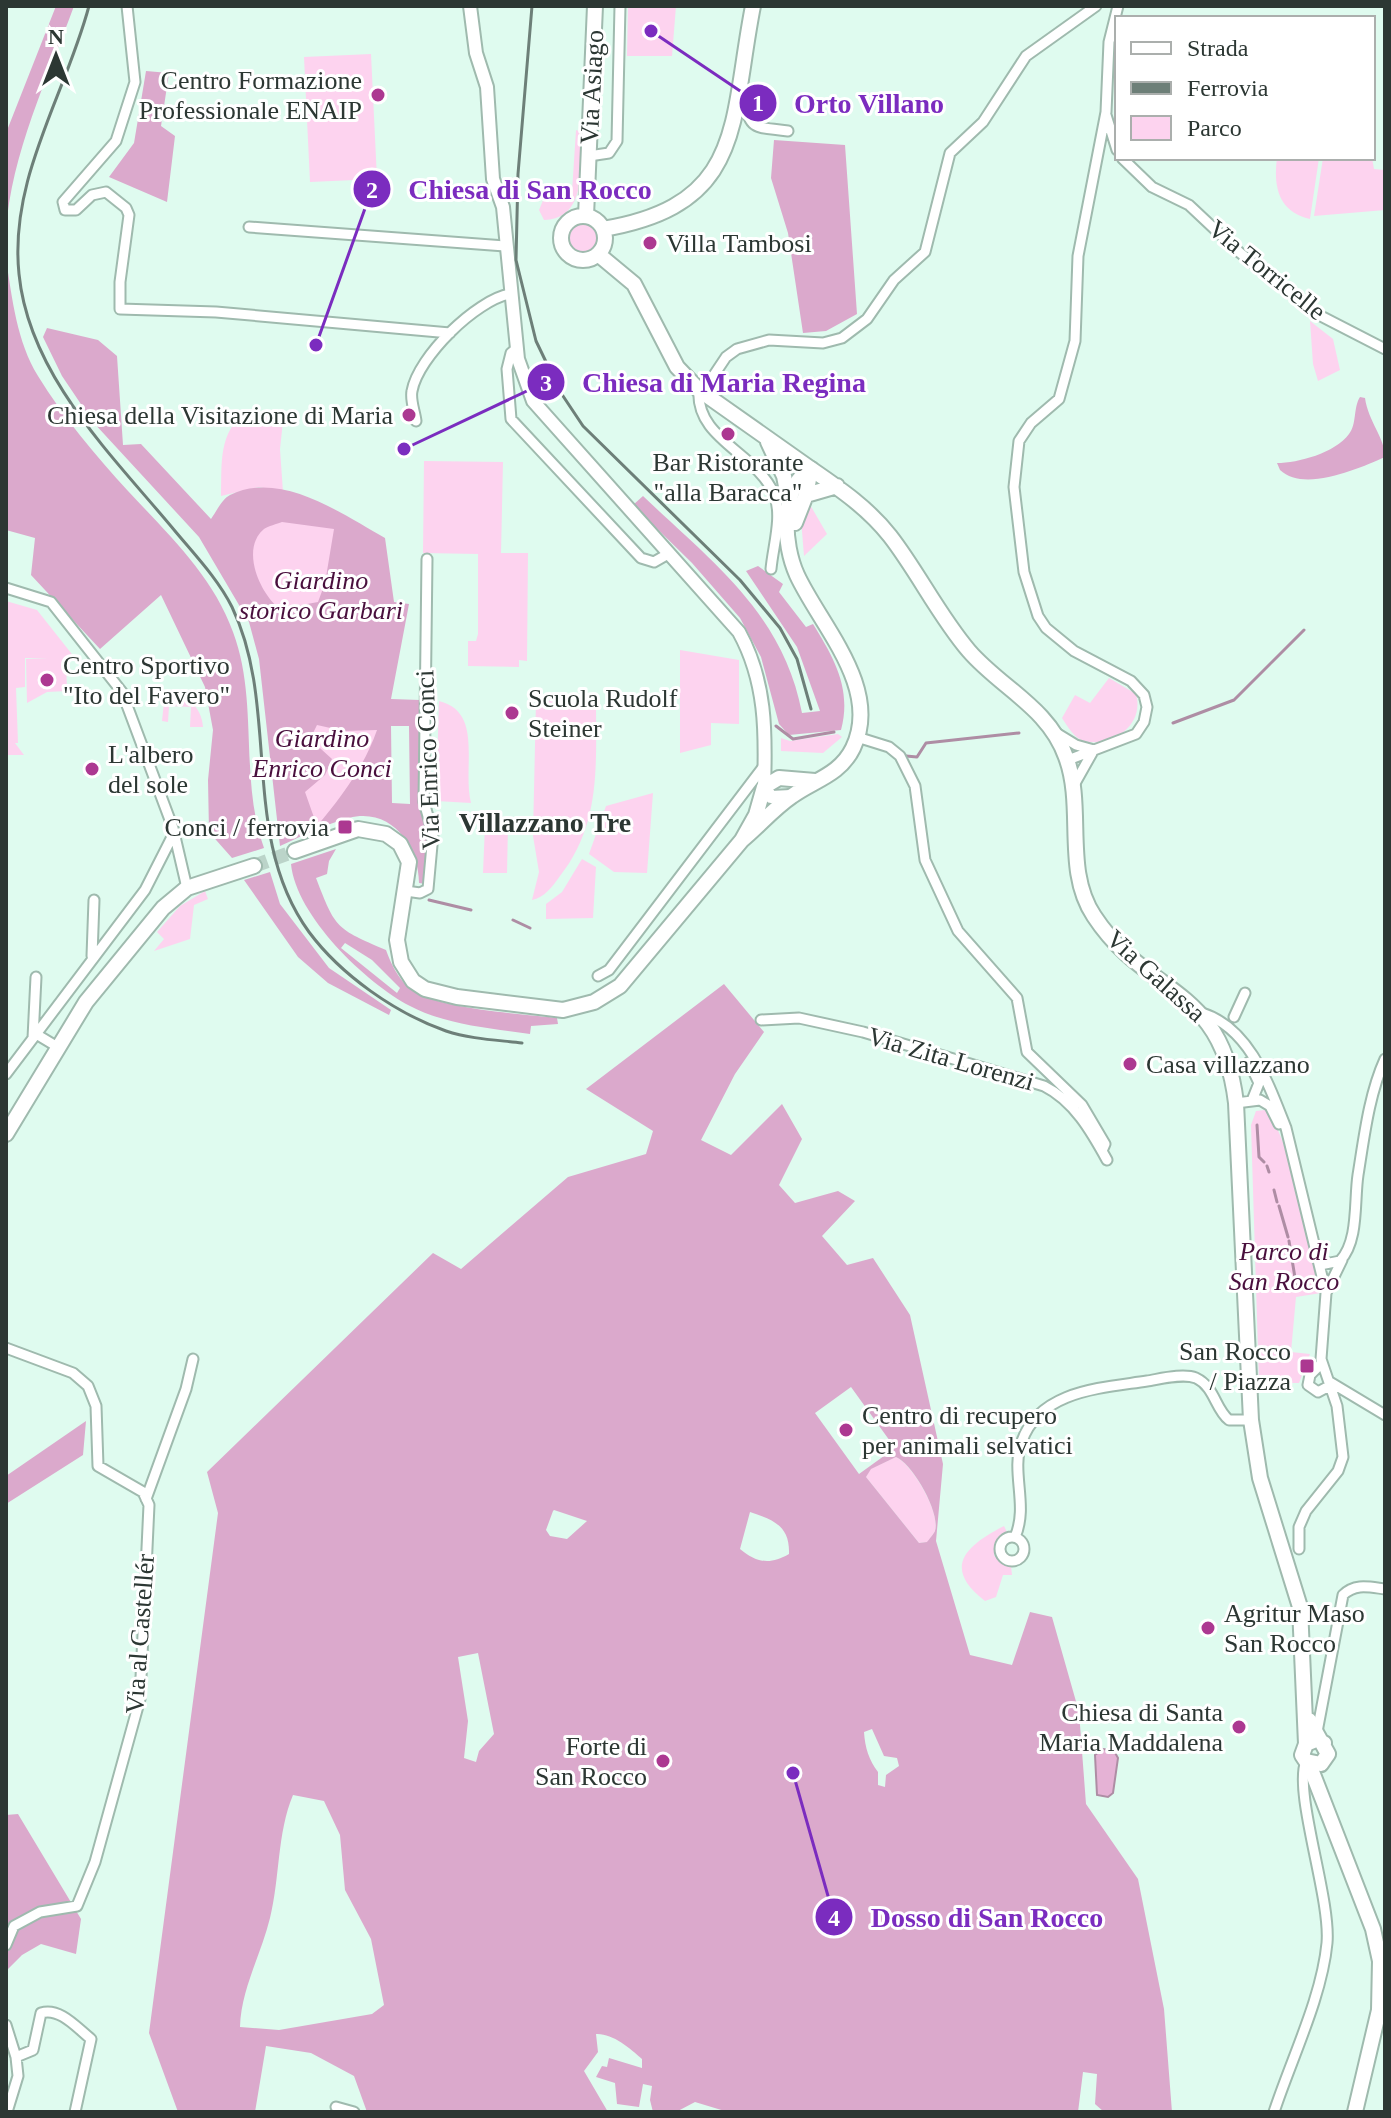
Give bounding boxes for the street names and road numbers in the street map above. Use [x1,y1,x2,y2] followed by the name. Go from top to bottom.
[575,29,609,145] street label: Via Asiago
[1202,214,1332,326] street label: Via Torricelle
[410,669,446,851] street label: Via Enrico Conci
[1100,924,1212,1028] street label: Via Galassa
[864,1021,1038,1097] street label: Via Zita Lorenzi
[120,1553,160,1715] street label: Via al Castellér

